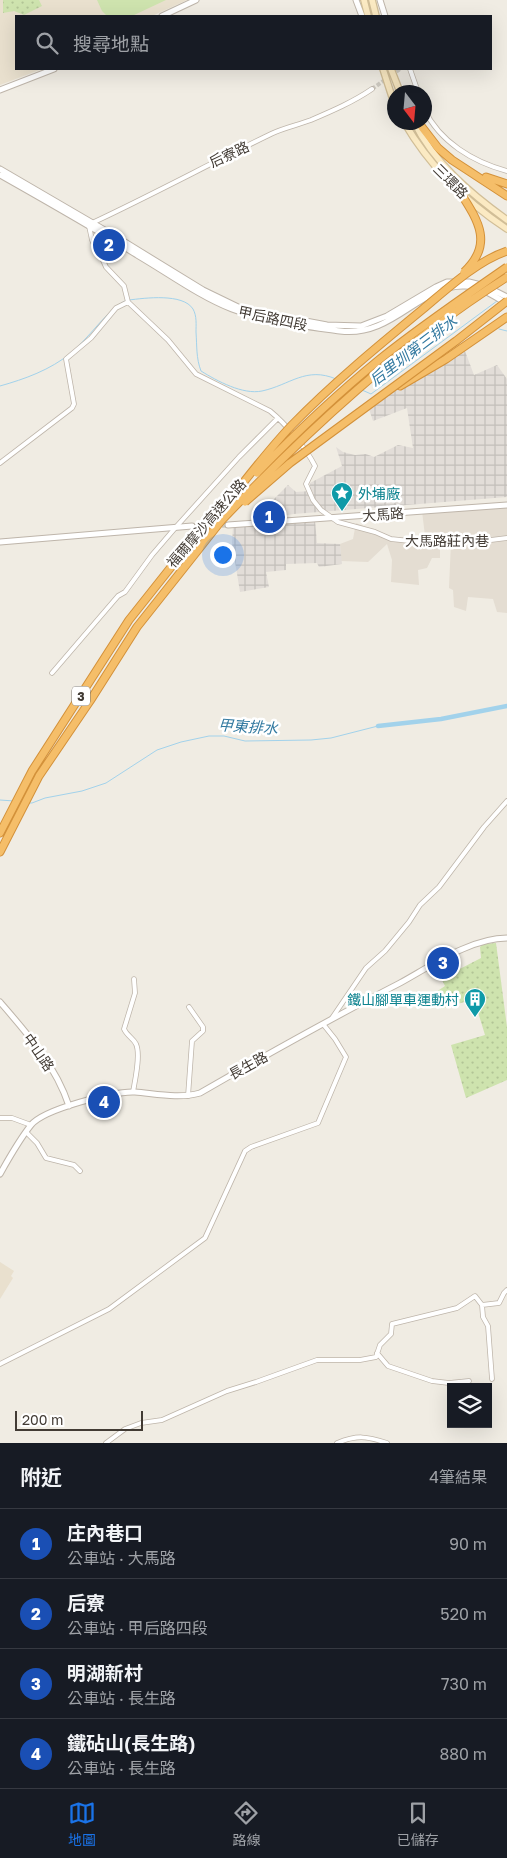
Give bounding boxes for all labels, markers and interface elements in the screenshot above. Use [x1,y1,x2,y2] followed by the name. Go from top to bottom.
[15,15,492,70] search box
[33,29,61,57] icon: search
[73,32,149,55] text: 搜尋地點
[387,85,432,130] north arrow
[206,137,252,171] street label: 后寮路
[430,160,472,202] street label: 三環路
[93,226,125,264] pin: 2
[237,302,309,334] street label: 甲后路四段
[366,311,461,389] water label: 后里圳第三排水
[163,475,249,571] street label: 福爾摩沙高速公路
[330,481,354,512] place icon: 外埔廠
[358,485,400,502] place label: 外埔廠
[253,498,285,536] pin: 1
[361,504,405,524] street label: 大馬路
[405,532,489,549] street label: 大馬路莊內巷
[210,542,236,568] your location
[72,686,90,706] road number: 3
[217,715,280,737] water label: 甲東排水
[427,944,459,982] pin: 3
[463,987,487,1018] building icon: 鐵山腳單車運動村
[347,991,459,1008] place label: 鐵山腳單車運動村
[20,1030,58,1074] street label: 中山路
[226,1047,270,1083] street label: 長生路
[88,1083,120,1121] pin: 4
[447,1383,492,1428] map controls
[447,1383,492,1428] button: layers
[15,1408,142,1431] scale bar
[22,1411,63,1428] text: 200 m
[20,1464,62,1490] text: 附近
[429,1467,487,1487] text: 4筆結果
[67,1521,143,1544] text: 庄內巷口
[32,1534,40,1554] text: 1
[449,1534,487,1554] text: 90 m
[67,1548,176,1568] text: 公車站 · 大馬路
[67,1591,105,1614] text: 后寮
[31,1604,41,1624] text: 2
[440,1604,487,1624] text: 520 m
[67,1618,208,1638] text: 公車站 · 甲后路四段
[67,1661,143,1684] text: 明湖新村
[31,1674,41,1694] text: 3
[441,1674,487,1694] text: 730 m
[67,1688,176,1708] text: 公車站 · 長生路
[67,1731,195,1754] text: 鐵砧山(長生路)
[31,1744,41,1764] text: 4
[439,1744,487,1764] text: 880 m
[67,1758,176,1778] text: 公車站 · 長生路
[68,1799,96,1849] tab: 地圖
[232,1799,260,1849] tab: 路線
[397,1799,439,1849] tab: 已儲存

